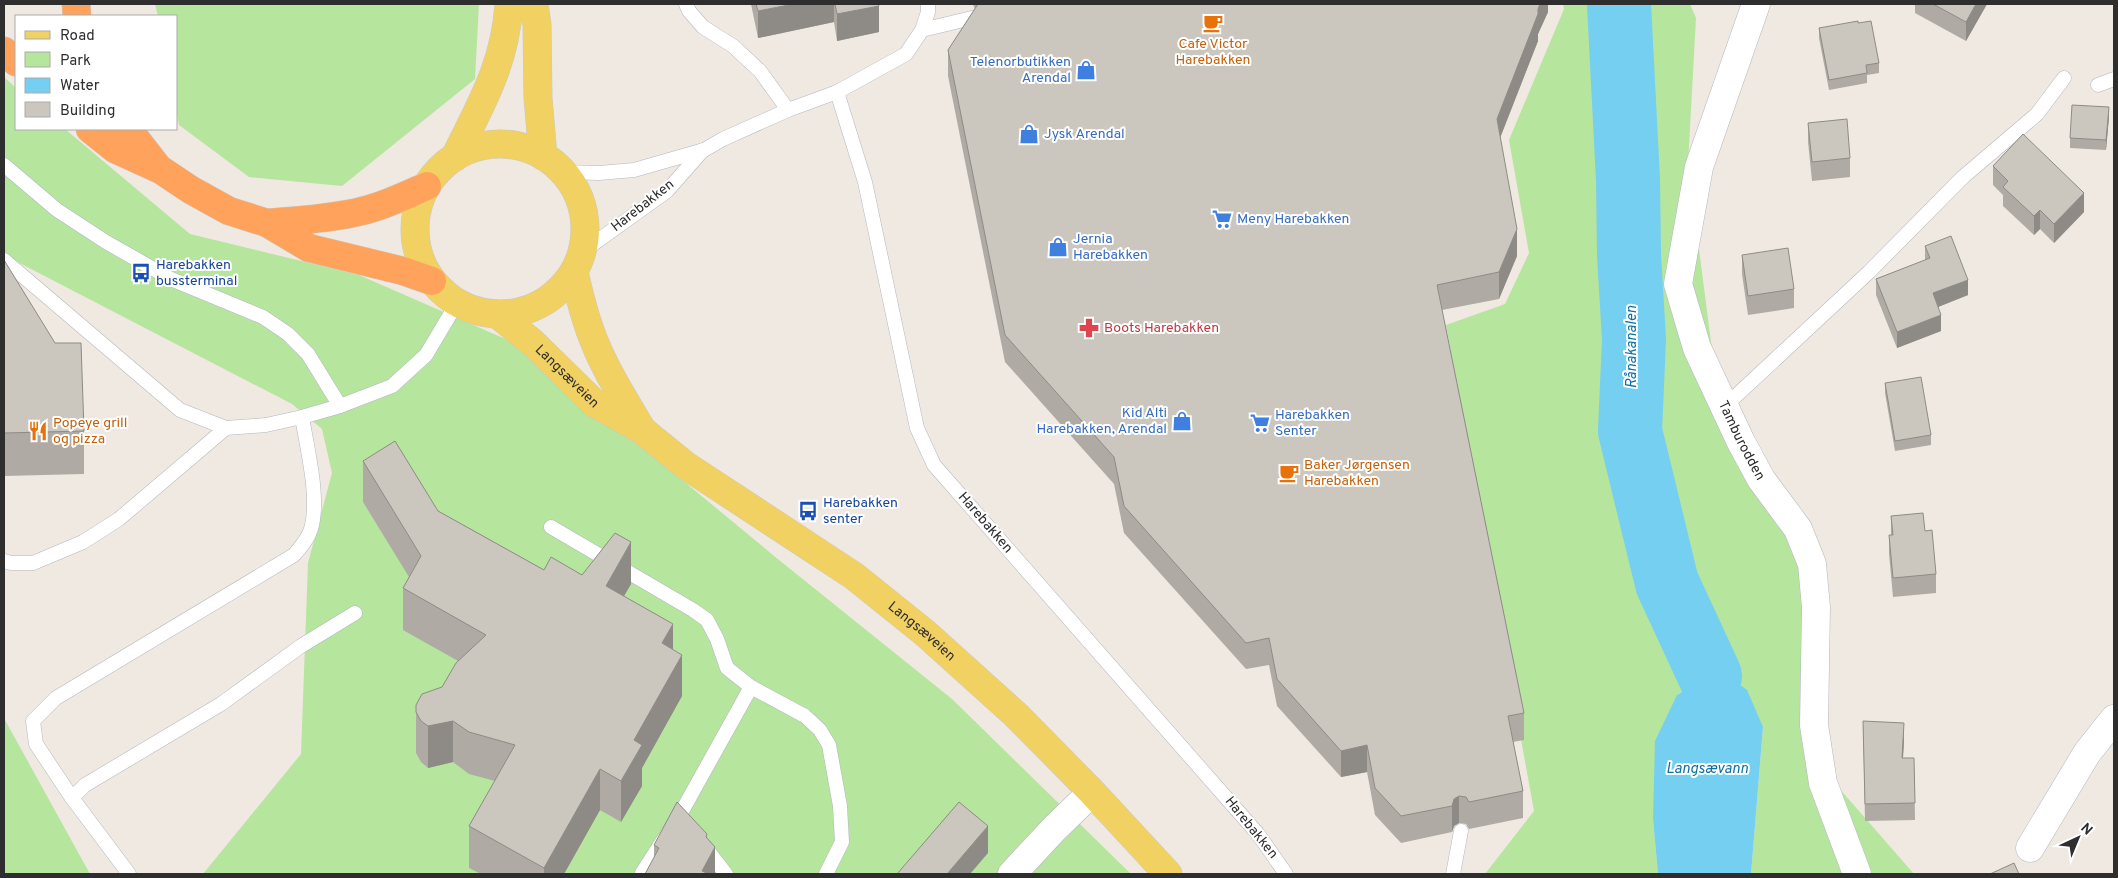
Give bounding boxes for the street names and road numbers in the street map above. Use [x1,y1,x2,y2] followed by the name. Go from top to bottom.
[608,176,678,236] street label: Harebakken
[531,341,603,412] street label: Langsæveien
[1714,398,1769,483] street label: Tamburodden
[954,489,1016,557] street label: Harebakken
[884,598,959,665] street label: Langsæveien
[1221,794,1281,862] street label: Harebakken

